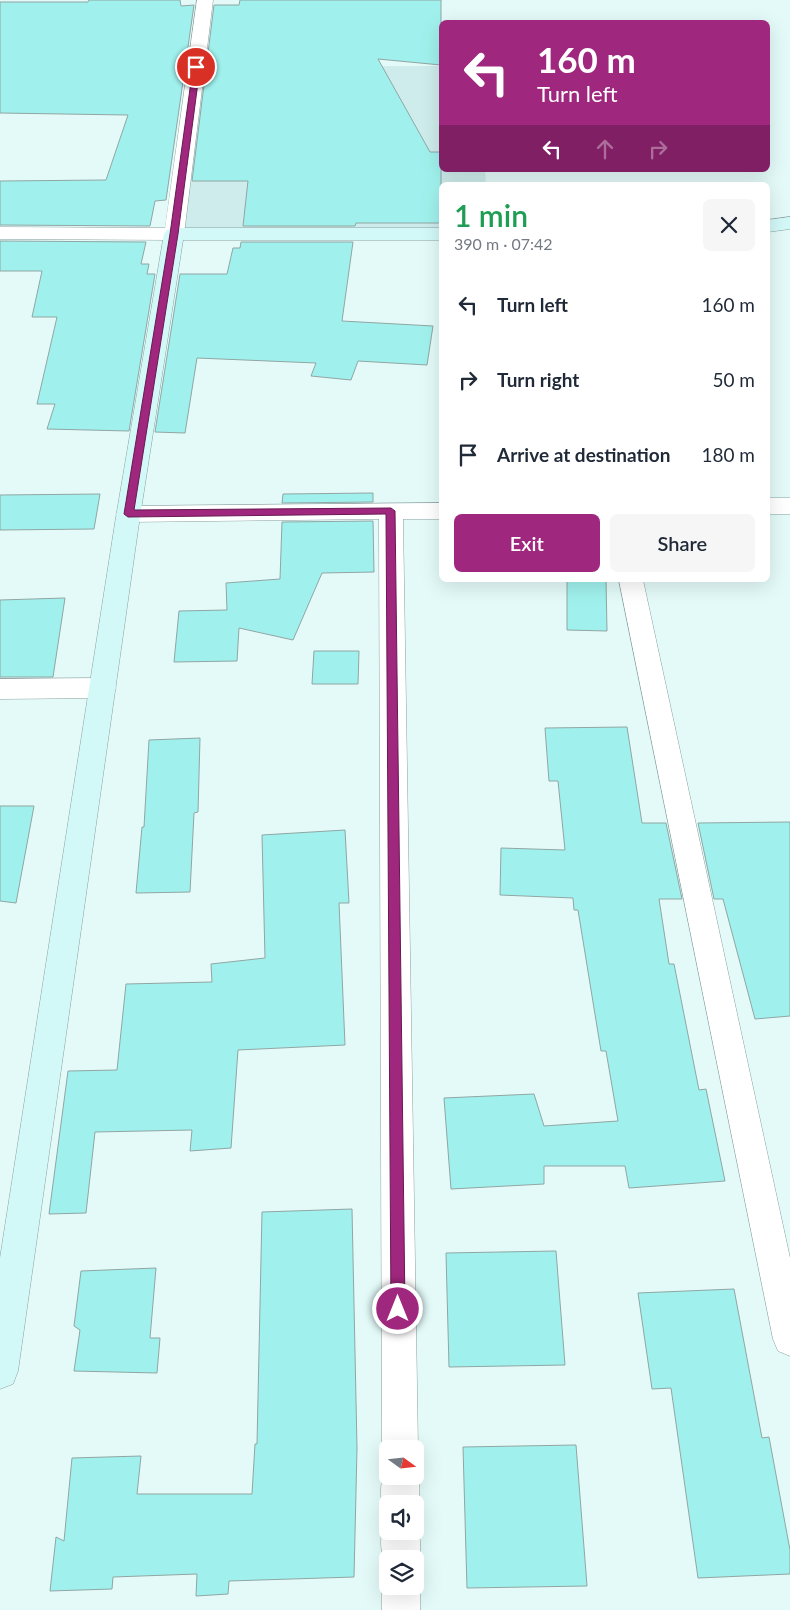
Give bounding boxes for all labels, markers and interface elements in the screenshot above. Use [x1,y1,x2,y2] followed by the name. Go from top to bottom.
[537,38,636,80] text: 160 m
[454,40,519,105] icon: left
[175,46,217,88] pin
[182,53,210,81] icon: arrive
[537,80,618,107] text: Turn left
[538,135,566,163] icon: left
[591,135,619,163] icon: ahead
[644,135,672,163] icon: right
[454,197,528,233] text: 1 min
[703,199,755,251] button: close
[454,234,553,253] text: 390 m · 07:42
[454,291,482,319] icon: left
[497,293,568,316] text: Turn left
[701,293,755,316] text: 160 m
[454,366,482,394] icon: right
[497,368,579,391] text: Turn right
[712,368,755,391] text: 50 m
[454,441,482,469] icon: arrive
[497,443,670,466] text: Arrive at destination
[701,443,755,466] text: 180 m
[454,514,600,572] button: Exit
[610,514,755,572] button: Share
[371,1282,423,1334] position arrow
[379,1440,424,1485] north arrow
[379,1440,424,1595] map controls
[379,1495,424,1540] button: sound
[379,1550,424,1595] button: layers

